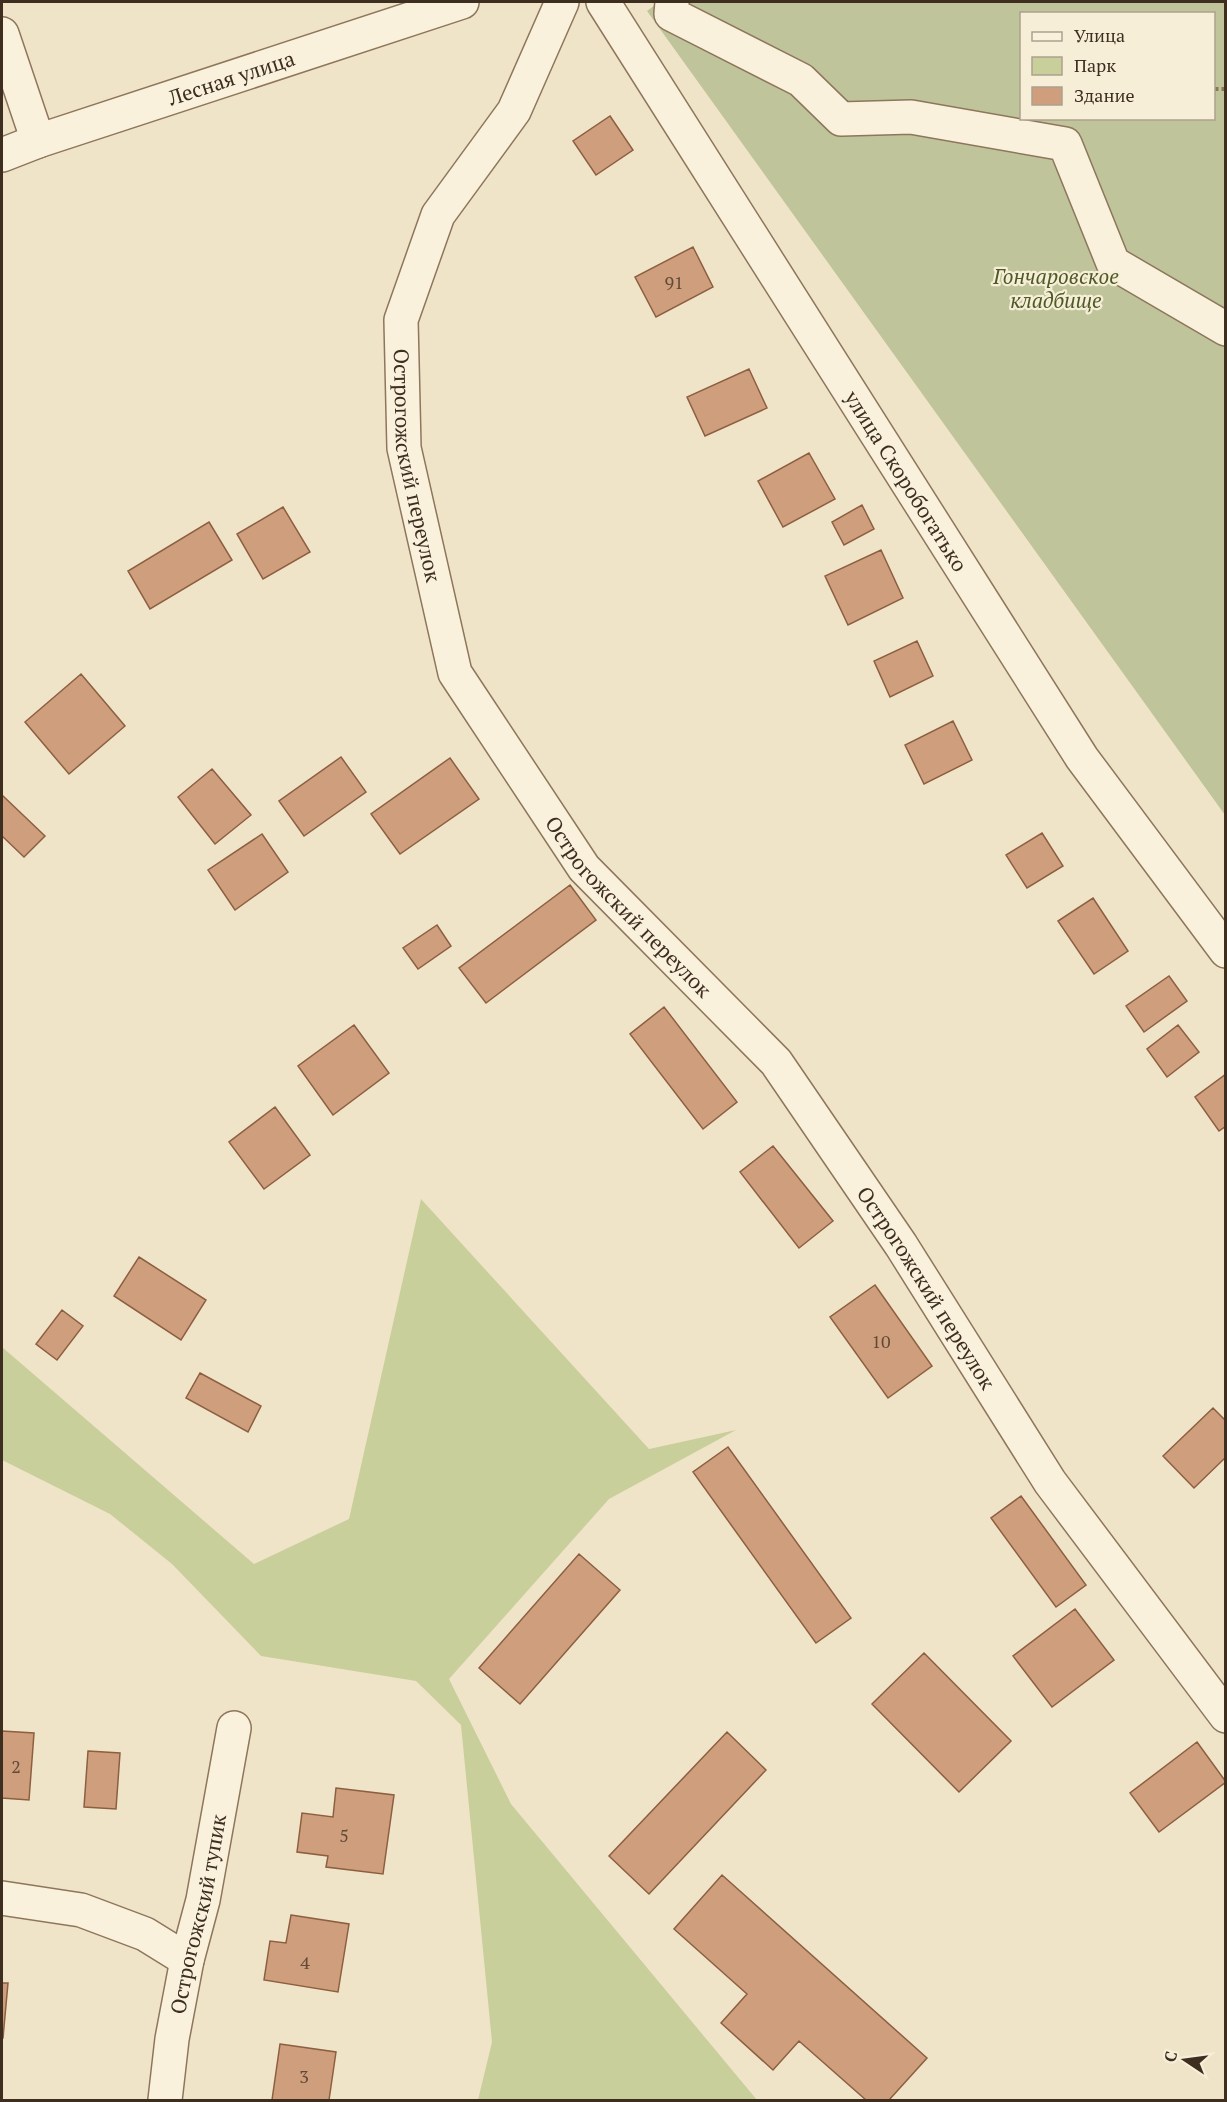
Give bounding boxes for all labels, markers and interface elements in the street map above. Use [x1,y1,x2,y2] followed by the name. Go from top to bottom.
[1020,12,1215,120] legend
[1074,23,1125,47] text: Улица
[163,44,299,112] street label: Лесная улица
[1074,53,1116,77] text: Парк
[1074,83,1134,107] text: Здание
[992,262,1119,314] park label: Гончаровское кладбище
[664,270,684,294] house number: 91
[388,348,448,585] street label: Острогожский переулок
[838,384,974,577] street label: улица Скоробогатько
[539,810,718,1004] street label: Острогожский переулок
[851,1181,1002,1395] street label: Острогожский переулок
[871,1329,891,1353] house number: 10
[11,1754,21,1778] house number: 2
[163,1811,232,2016] street label: Острогожский тупик
[339,1823,349,1847] house number: 5
[300,1950,310,1974] house number: 4
[1155,2030,1215,2090] north arrow
[1158,2049,1182,2064] text: С
[299,2064,309,2088] house number: 3

